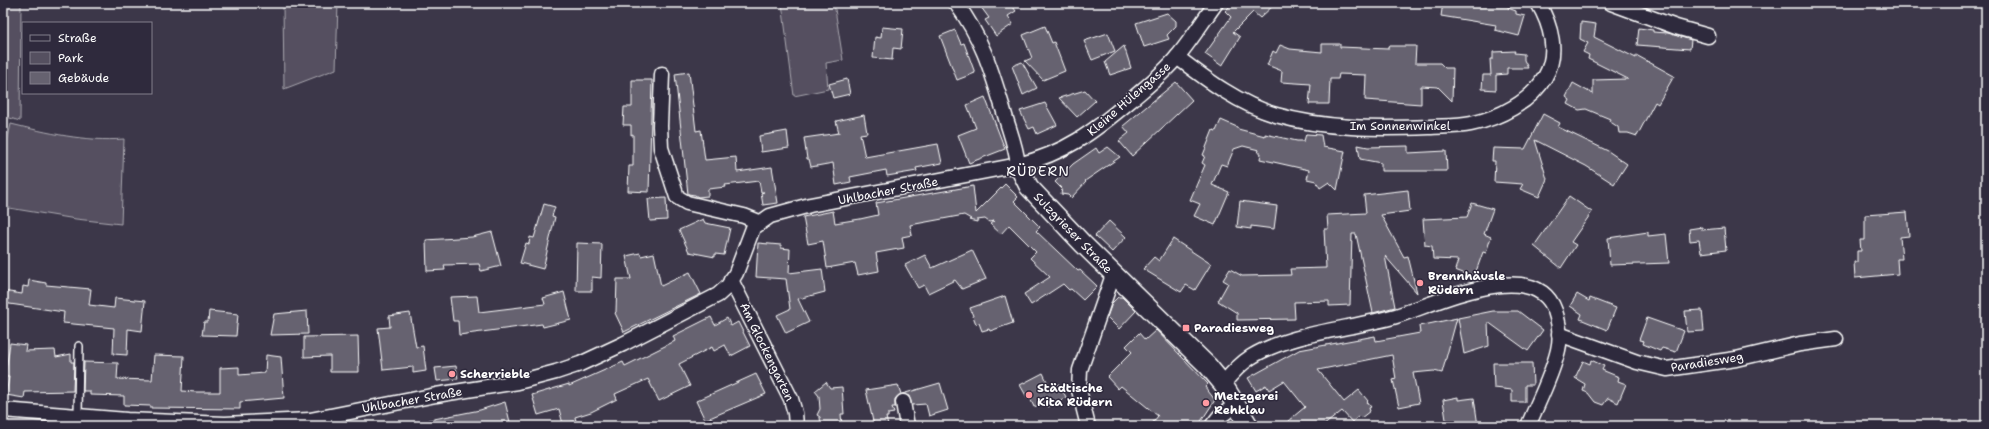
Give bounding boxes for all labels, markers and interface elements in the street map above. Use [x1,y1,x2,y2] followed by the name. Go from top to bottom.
[22,22,152,94] legend
[58,30,97,46] text: Straße
[58,50,84,66] text: Park
[1084,58,1174,140] street label: Kleine Hülengasse
[58,70,109,86] text: Gebäude
[1350,118,1451,134] street label: Im Sonnenwinkel
[1006,162,1070,180] district label: RÜDERN
[837,173,940,209] street label: Uhlbacher Straße
[1030,189,1116,277] street label: Sulzgrieser Straße
[1428,268,1506,298] place label: Brennhäusle Rüdern
[1415,278,1425,288] marker: Brennhäusle Rüdern
[736,300,798,404] street label: Am Glockengarten
[1194,320,1274,336] place label: Paradiesweg
[1181,323,1191,333] marker: Paradiesweg
[1670,348,1744,376] street label: Paradiesweg
[460,366,530,382] place label: Scherrieble
[447,369,457,379] marker: Scherrieble
[1037,380,1112,410] place label: Städtische Kita Rüdern
[361,383,464,417] street label: Uhlbacher Straße
[1214,388,1279,418] place label: Metzgerei Rehklau
[1024,390,1034,400] marker: Städtische Kita Rüdern
[1201,398,1211,408] marker: Metzgerei Rehklau

